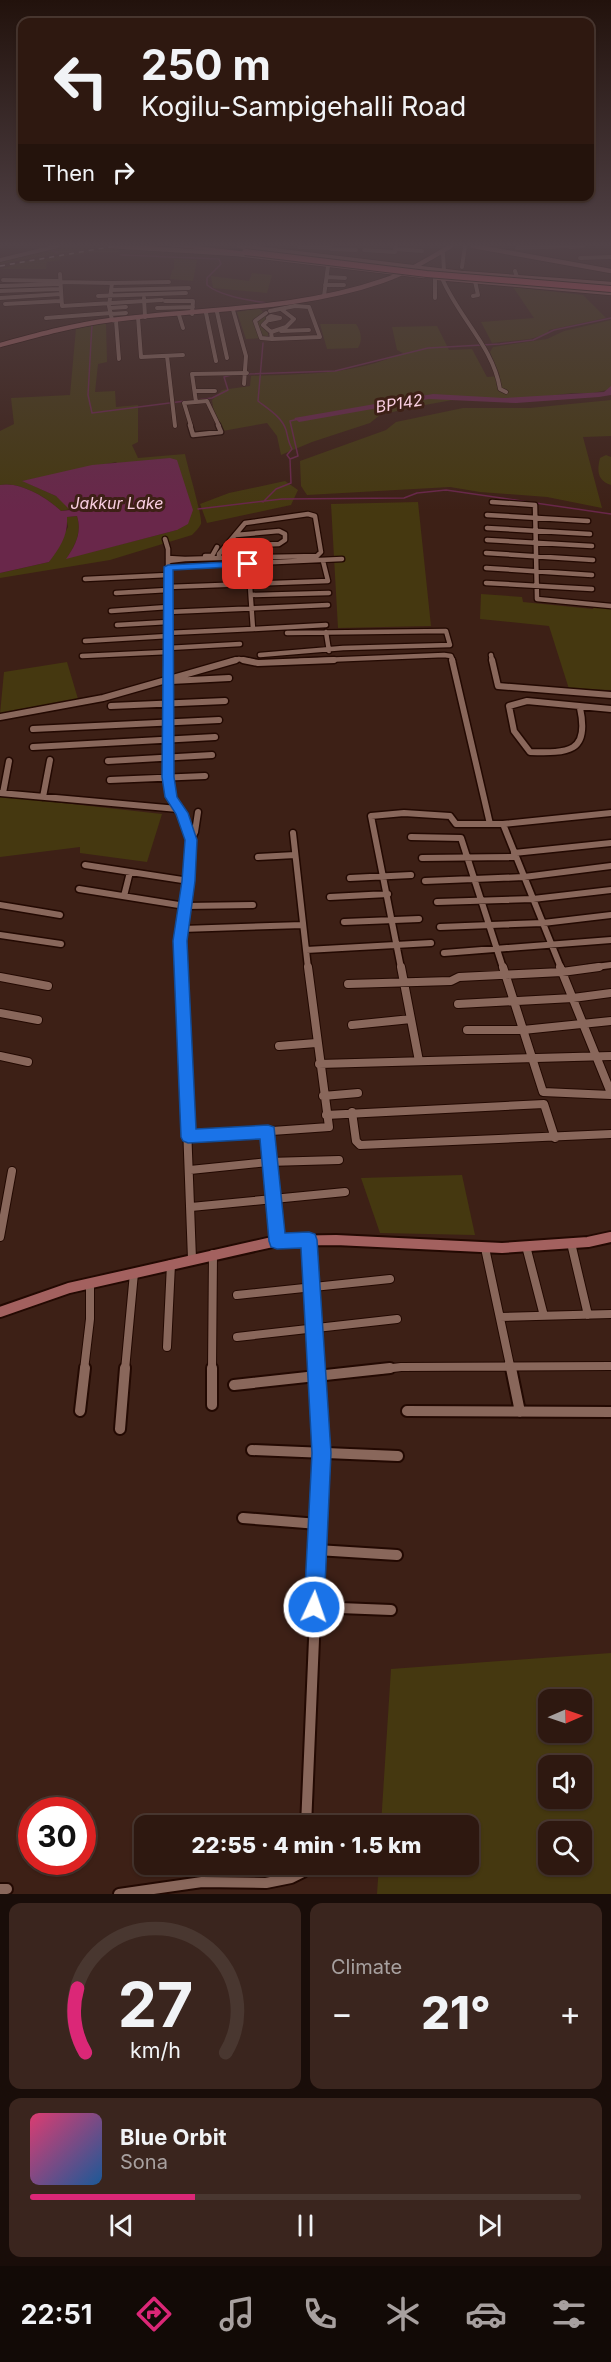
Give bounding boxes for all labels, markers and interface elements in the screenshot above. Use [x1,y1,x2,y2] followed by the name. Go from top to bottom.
[141,39,271,90] text: 250 m
[42,42,120,120] icon: left
[141,90,466,123] text: Kogilu-Sampigehalli Road
[107,156,140,189] icon: right
[42,160,95,186] text: Then
[374,389,424,417] water label: BP142
[70,493,164,513] water label: Jakkur Lake
[222,538,273,589] pin
[231,547,264,580] icon: arrive
[282,1575,346,1639] position arrow
[538,1689,592,1743] north arrow
[538,1689,592,1875] map controls
[538,1755,592,1809] button: sound
[18,1797,96,1875] speed limit sign: 30
[538,1821,592,1875] button: search
[192,1832,421,1858] text: 22:55 · 4 min · 1.5 km
[331,1955,402,1979] text: Climate
[117,1967,193,2042] text: 27
[421,1985,491,2040] text: 21°
[331,1993,353,2033] text: −
[559,1993,581,2033] text: +
[130,2037,180,2063] text: km/h
[120,2124,227,2150] text: Blue Orbit
[120,2150,168,2174] text: Sona
[105,2209,138,2242] icon: previous
[289,2209,322,2242] icon: pause
[473,2209,506,2242] icon: next
[133,2293,175,2335] icon: directions
[216,2293,258,2335] icon: music
[299,2293,341,2335] icon: phone
[382,2293,424,2335] icon: climate
[465,2293,507,2335] icon: car
[548,2293,590,2335] icon: filters
[21,2298,92,2331] text: 22:51

